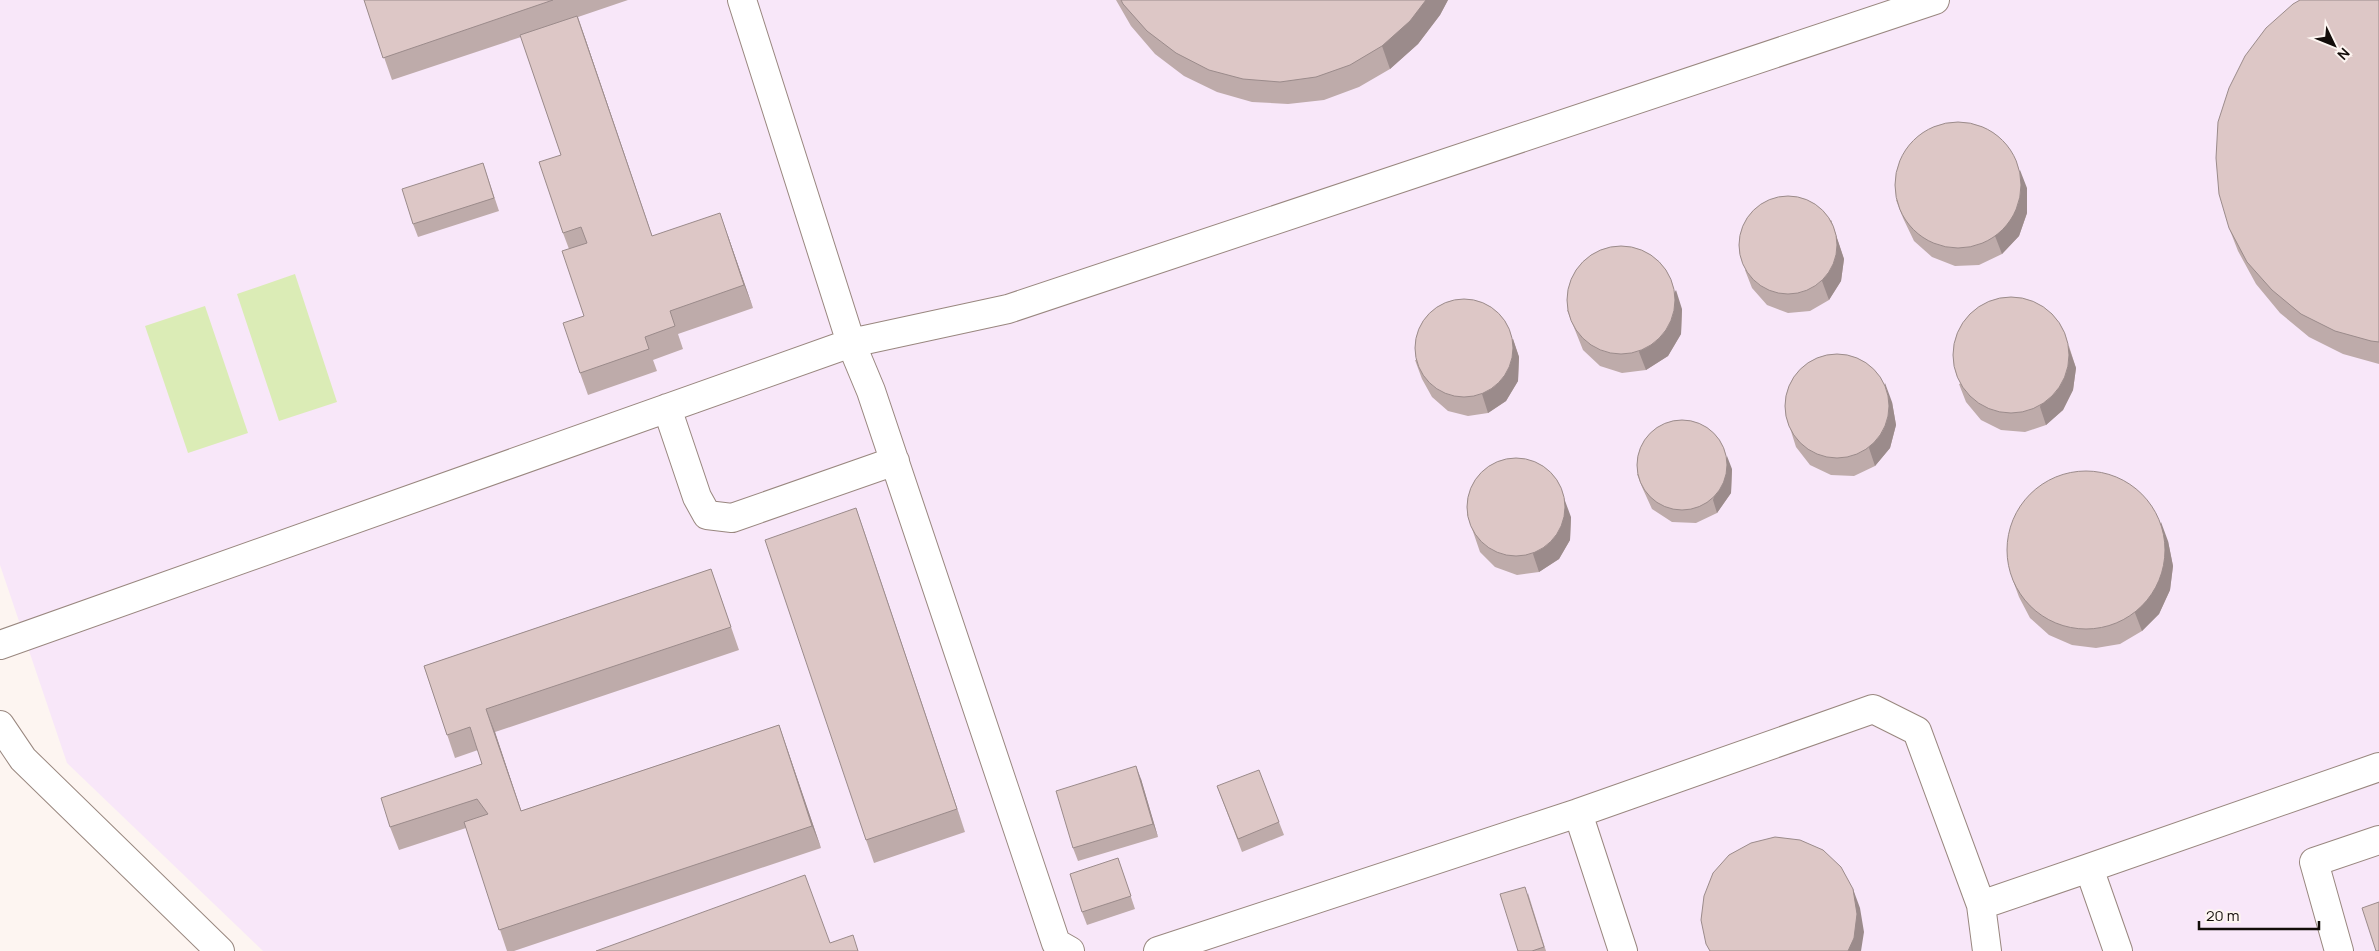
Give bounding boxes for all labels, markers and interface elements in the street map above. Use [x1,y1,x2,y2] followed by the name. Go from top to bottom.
[2309,20,2359,70] north arrow
[2333,44,2354,64] text: N
[2199,898,2319,930] scale bar
[2206,905,2239,926] text: 20 m

